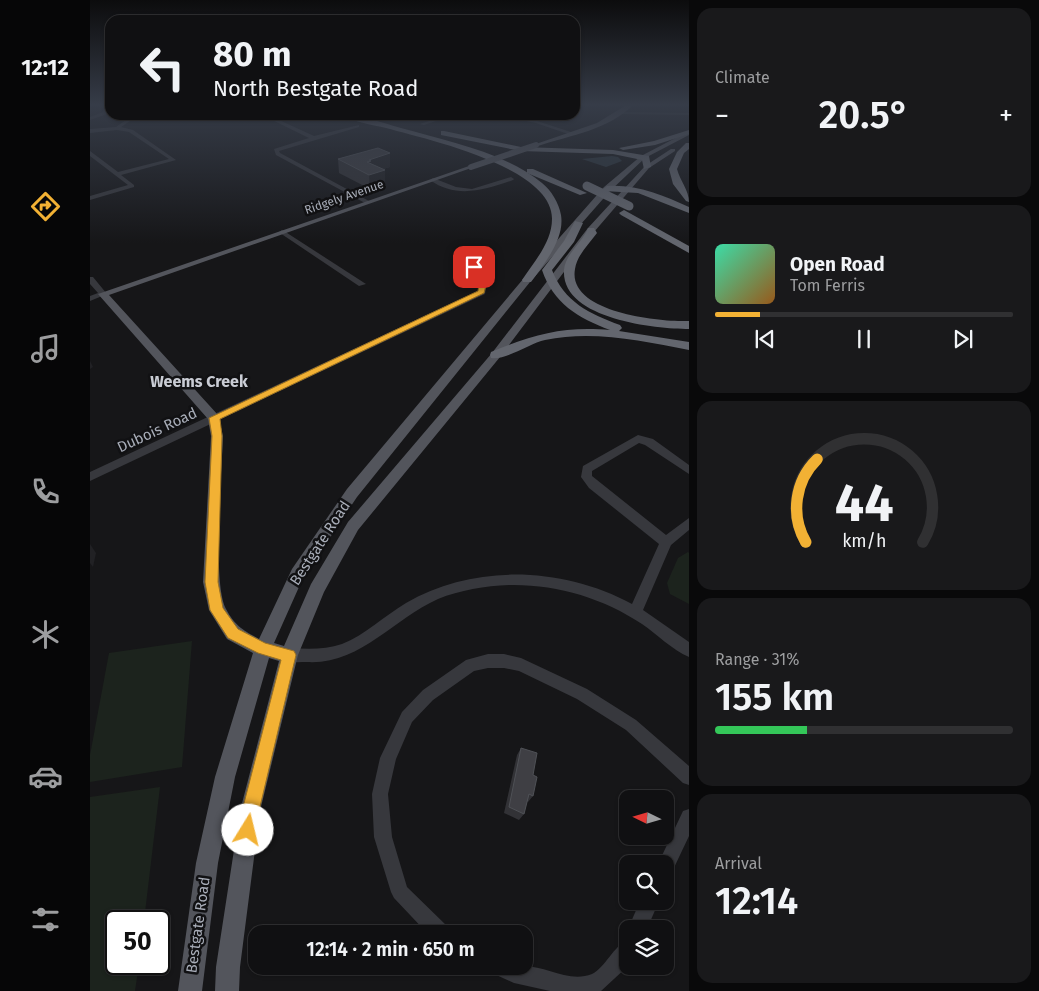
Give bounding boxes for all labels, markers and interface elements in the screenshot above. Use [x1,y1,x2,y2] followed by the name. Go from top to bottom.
[213,33,292,75] text: 80 m
[130,35,195,100] icon: left
[21,54,69,81] text: 12:12
[715,68,770,87] text: Climate
[213,75,418,102] text: North Bestgate Road
[819,92,909,138] text: 20.5°
[715,99,729,132] text: −
[999,99,1013,132] text: +
[303,177,385,217] street label: Ridgely Avenue
[28,189,63,224] icon: directions
[453,246,495,288] pin
[460,253,488,281] icon: arrive
[790,253,885,276] text: Open Road
[790,276,865,295] text: Tom Ferris
[751,325,779,353] icon: previous
[850,325,878,353] icon: pause
[949,325,977,353] icon: next
[28,331,63,366] icon: music
[150,372,248,391] district label: Weems Creek
[114,404,200,456] street label: Dubois Road
[835,472,893,535] text: 44
[28,474,63,509] icon: phone
[286,497,354,589] street label: Bestgate Road
[842,530,886,552] text: km/h
[28,617,63,652] icon: climate
[715,650,799,669] text: Range · 31%
[715,674,834,720] text: 155 km
[28,759,63,794] icon: car
[619,790,674,845] north arrow
[619,790,674,975] map controls
[221,803,273,855] position arrow
[715,854,762,873] text: Arrival
[619,855,674,910] button: search
[182,876,214,974] street label: Bestgate Road
[715,878,798,924] text: 12:14
[28,902,63,937] icon: filters
[105,910,170,975] speed limit sign: 50
[619,920,674,975] button: layers
[306,938,475,961] text: 12:14 · 2 min · 650 m

